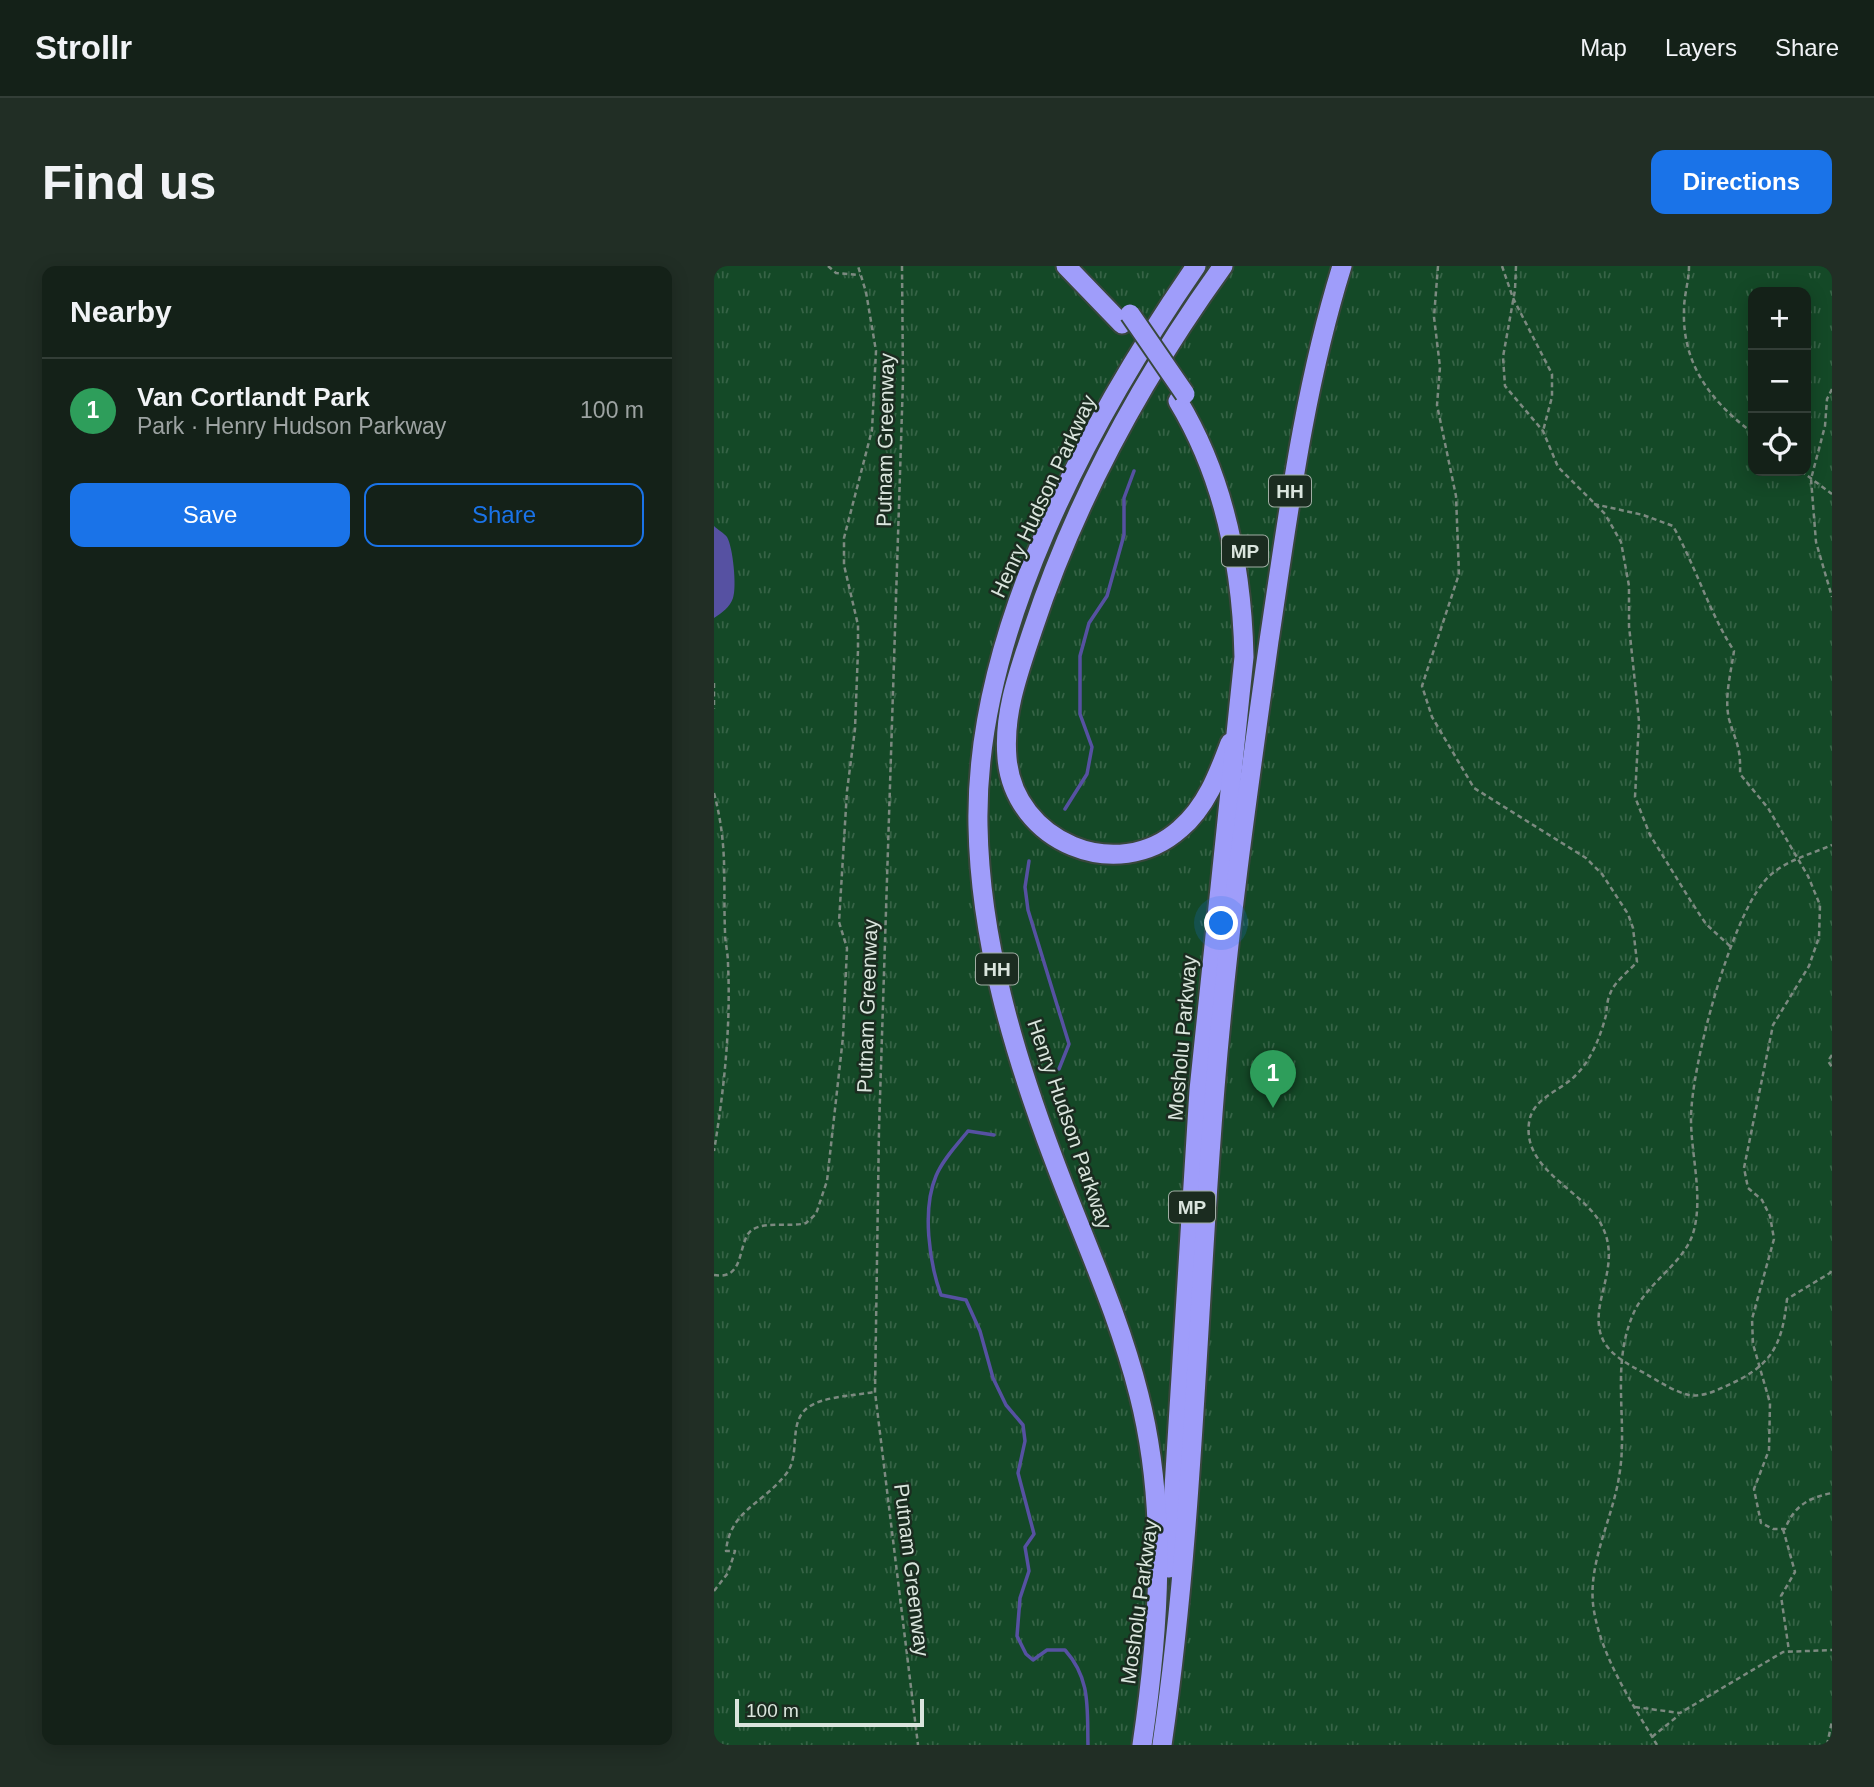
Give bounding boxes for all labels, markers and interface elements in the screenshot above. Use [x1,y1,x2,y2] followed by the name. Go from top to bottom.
[35,29,132,66] text: Strollr
[1580,34,1627,61] text: Map
[1665,34,1737,61] text: Layers
[1775,34,1839,61] text: Share
[1651,150,1832,214] button: Directions
[42,155,216,209] text: Find us
[1748,287,1811,476] map controls
[1748,287,1811,350] button: +
[70,295,172,328] text: Nearby
[1748,350,1811,413] button: −
[872,352,898,527] street label: Putnam Greenway
[137,382,370,412] text: Van Cortlandt Park
[986,391,1100,601] street label: Henry Hudson Parkway
[87,397,99,423] text: 1
[580,397,644,423] text: 100 m
[137,413,446,439] text: Park · Henry Hudson Parkway
[1748,413,1811,476] button: locate
[1269,476,1311,507] road number: HH
[70,483,350,547] button: Save
[364,483,644,547] button: Share
[1222,536,1268,566] road number: MP
[1204,906,1238,940] your location
[852,918,882,1093] street label: Putnam Greenway
[976,954,1018,984] road number: HH
[1163,954,1201,1122] street label: Mosholu Parkway
[1023,1016,1117,1233] street label: Henry Hudson Parkway
[1250,1050,1296,1108] pin: 1
[1169,1191,1215,1222] road number: MP
[890,1482,934,1658] street label: Putnam Greenway
[1116,1518,1162,1686] street label: Mosholu Parkway
[735,1696,924,1728] scale bar
[746,1700,799,1721] text: 100 m

